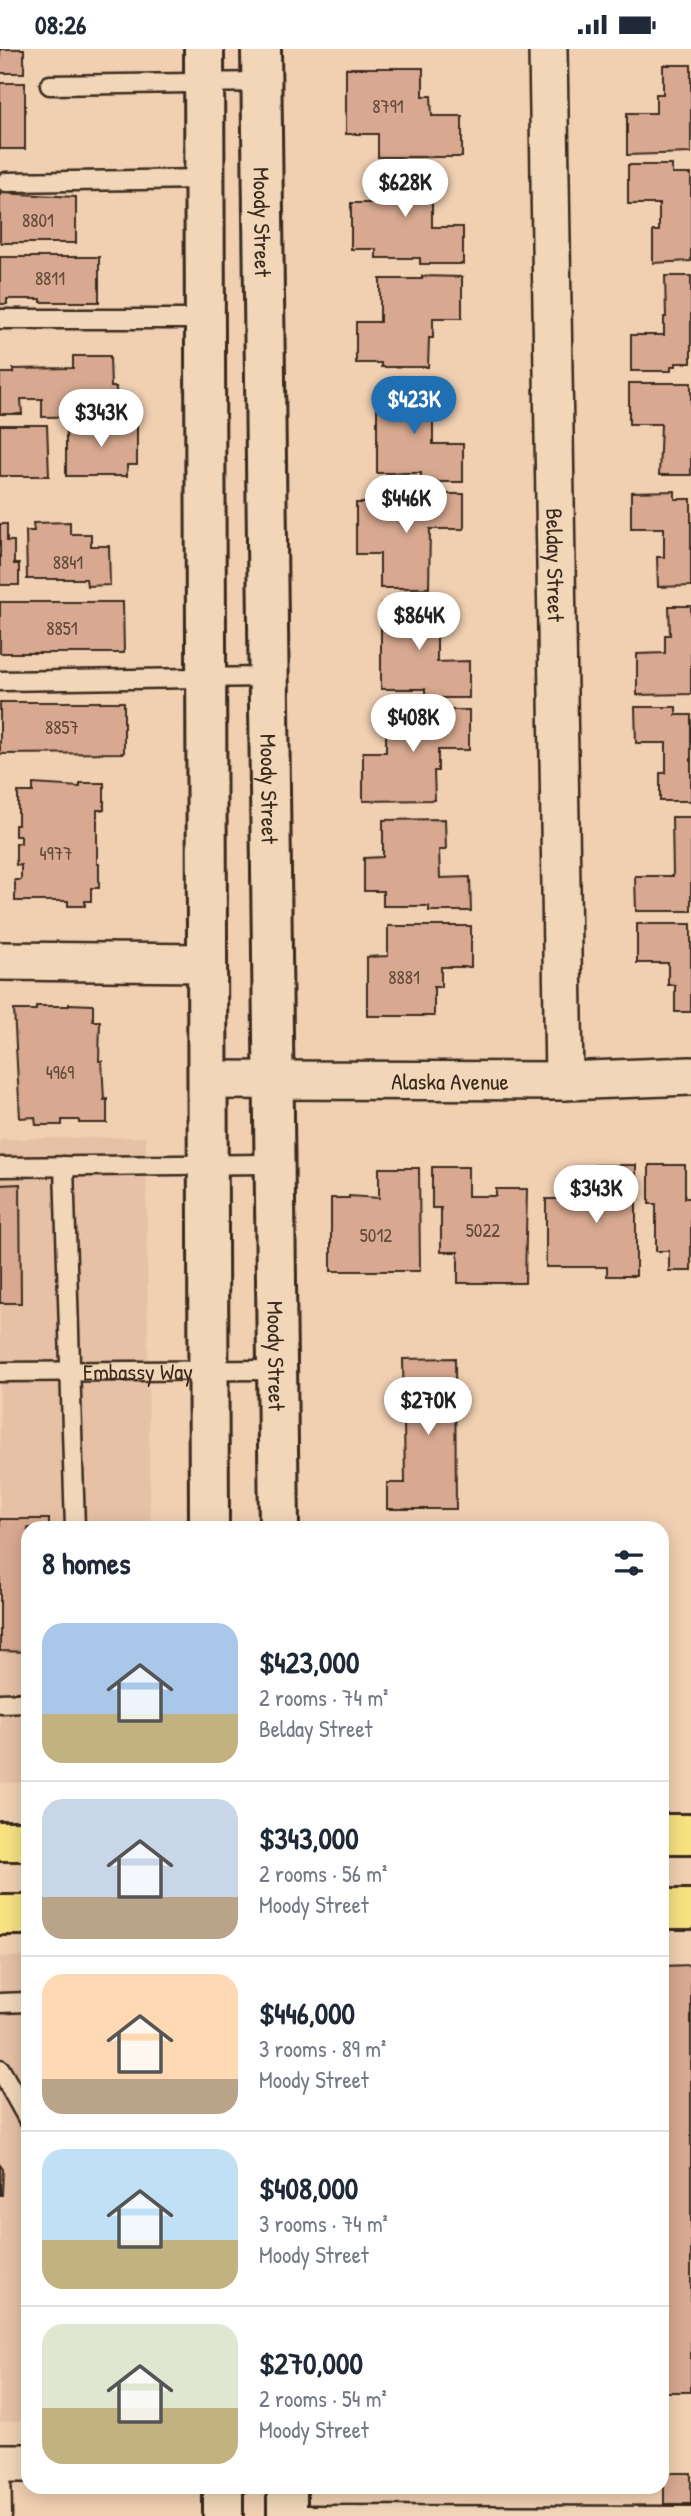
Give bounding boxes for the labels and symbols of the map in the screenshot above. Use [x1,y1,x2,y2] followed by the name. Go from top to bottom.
[372,93,404,119] house number: 8791
[356,159,454,219] pin: $628K
[247,167,279,278] street label: Moody Street
[22,207,54,233] house number: 8801
[35,265,65,291] house number: 8811
[365,377,463,436] pin: $423K
[52,389,150,449] pin: $343K
[357,475,455,535] pin: $446K
[540,508,572,623] street label: Belday Street
[53,549,83,575] house number: 8841
[370,593,468,652] pin: $864K
[46,615,78,641] house number: 8851
[364,695,462,754] pin: $408K
[45,714,79,740] house number: 8857
[254,734,286,845] street label: Moody Street
[40,840,72,866] house number: 4977
[388,964,420,990] house number: 8881
[46,1059,74,1085] house number: 4969
[391,1065,509,1096] street label: Alaska Avenue
[547,1165,645,1225] pin: $343K
[466,1217,500,1243] house number: 5022
[360,1222,392,1248] house number: 5012
[261,1301,293,1412] street label: Moody Street
[83,1355,193,1387] street label: Embassy Way
[379,1377,477,1437] pin: $270K

